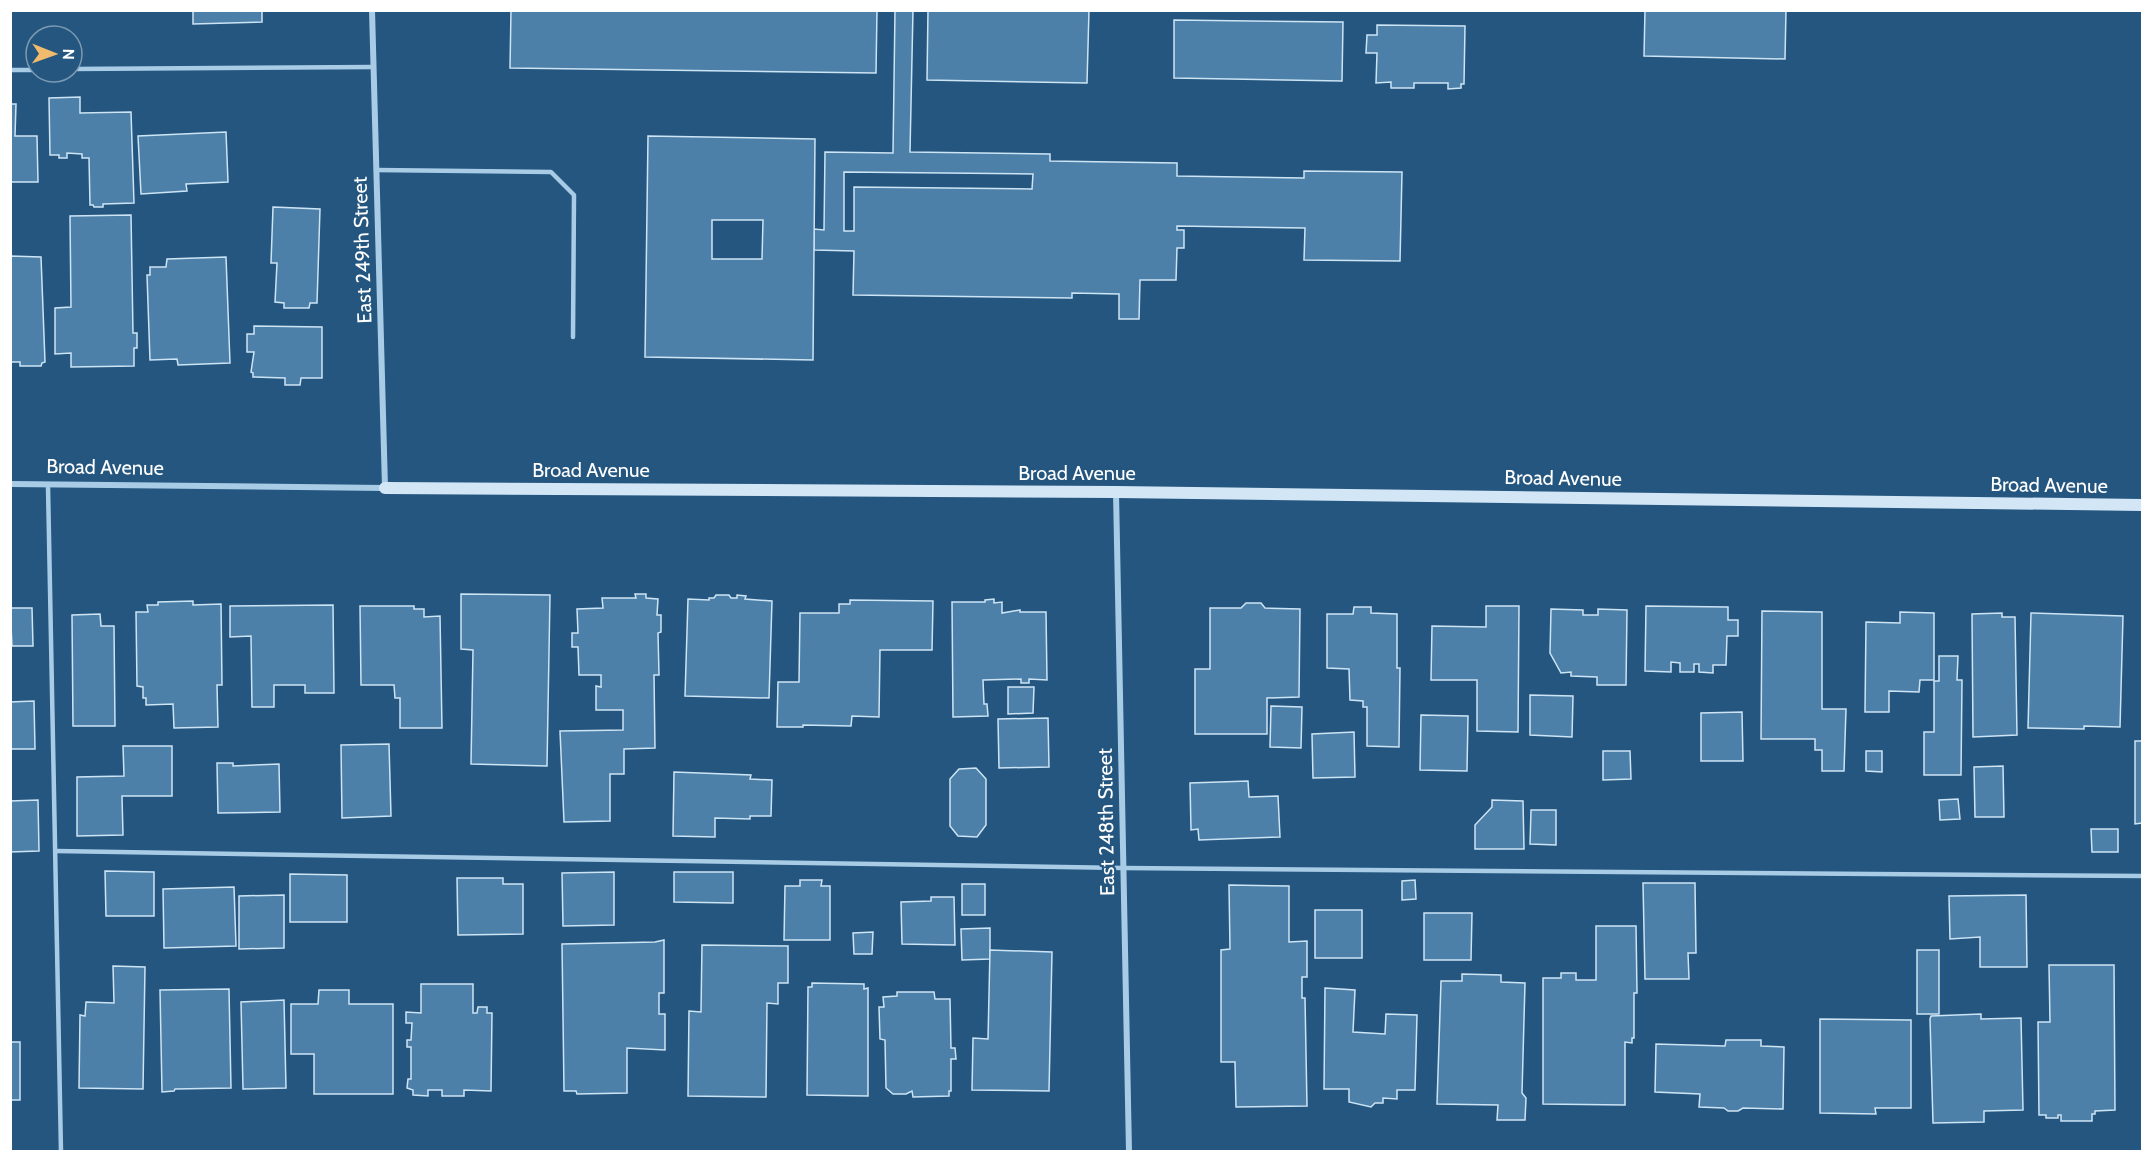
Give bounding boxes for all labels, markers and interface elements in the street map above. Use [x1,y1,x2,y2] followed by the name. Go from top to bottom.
[24,24,84,84] north arrow
[59,48,78,60] text: N
[347,176,377,324] street label: East 249th Street
[46,454,164,480] street label: Broad Avenue
[532,458,650,482] street label: Broad Avenue
[1018,461,1136,485] street label: Broad Avenue
[1504,465,1622,491] street label: Broad Avenue
[1990,472,2108,498] street label: Broad Avenue
[1093,748,1119,896] street label: East 248th Street

